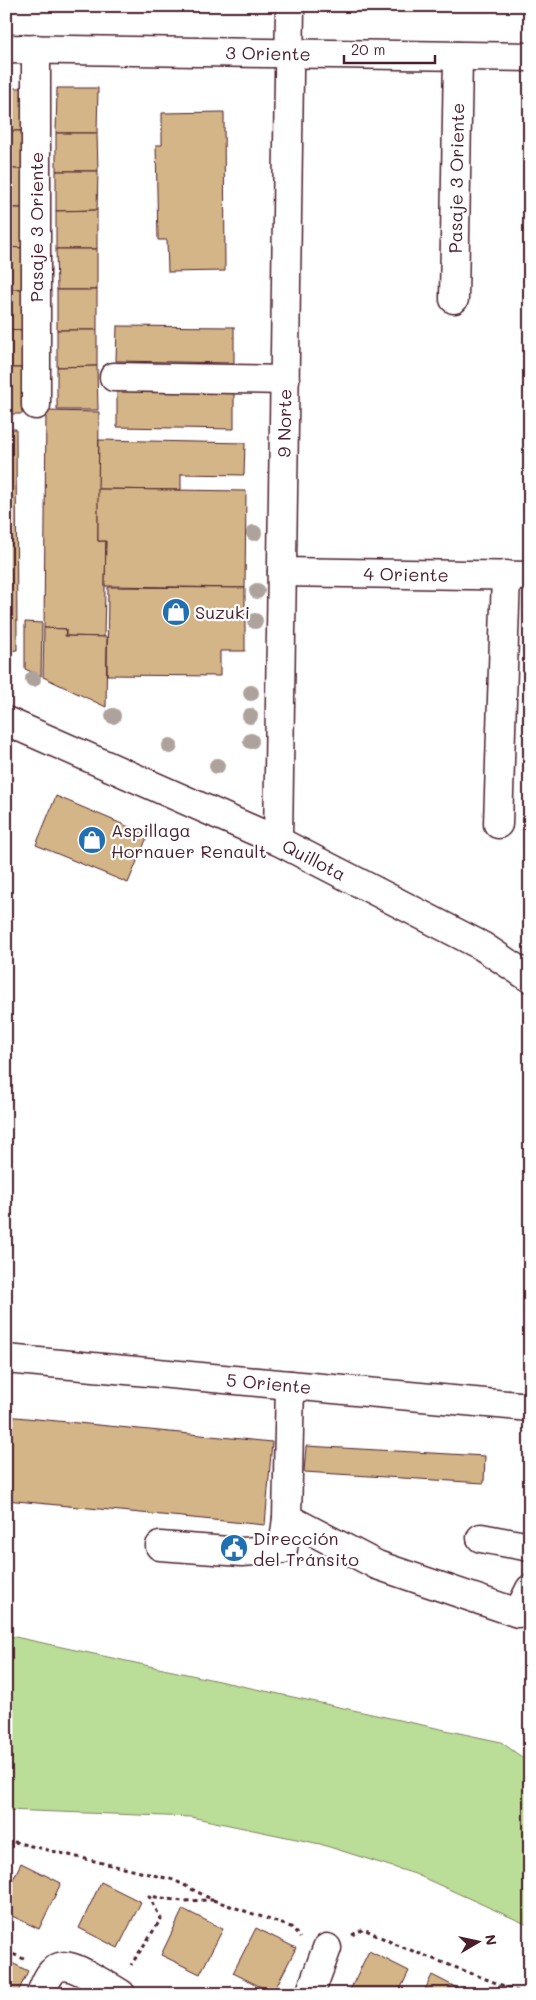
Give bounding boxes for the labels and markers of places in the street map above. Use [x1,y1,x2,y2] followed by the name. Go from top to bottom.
[161,597,191,627] shop icon: Suzuki
[195,600,250,624] place label: Suzuki
[111,818,267,863] place label: Aspillaga Hornauer Renault
[77,825,107,855] shop icon: Aspillaga Hornauer Renault
[253,1526,359,1571] place label: Dirección del Tránsito
[219,1533,249,1563] public building icon: Dirección del Tránsito

